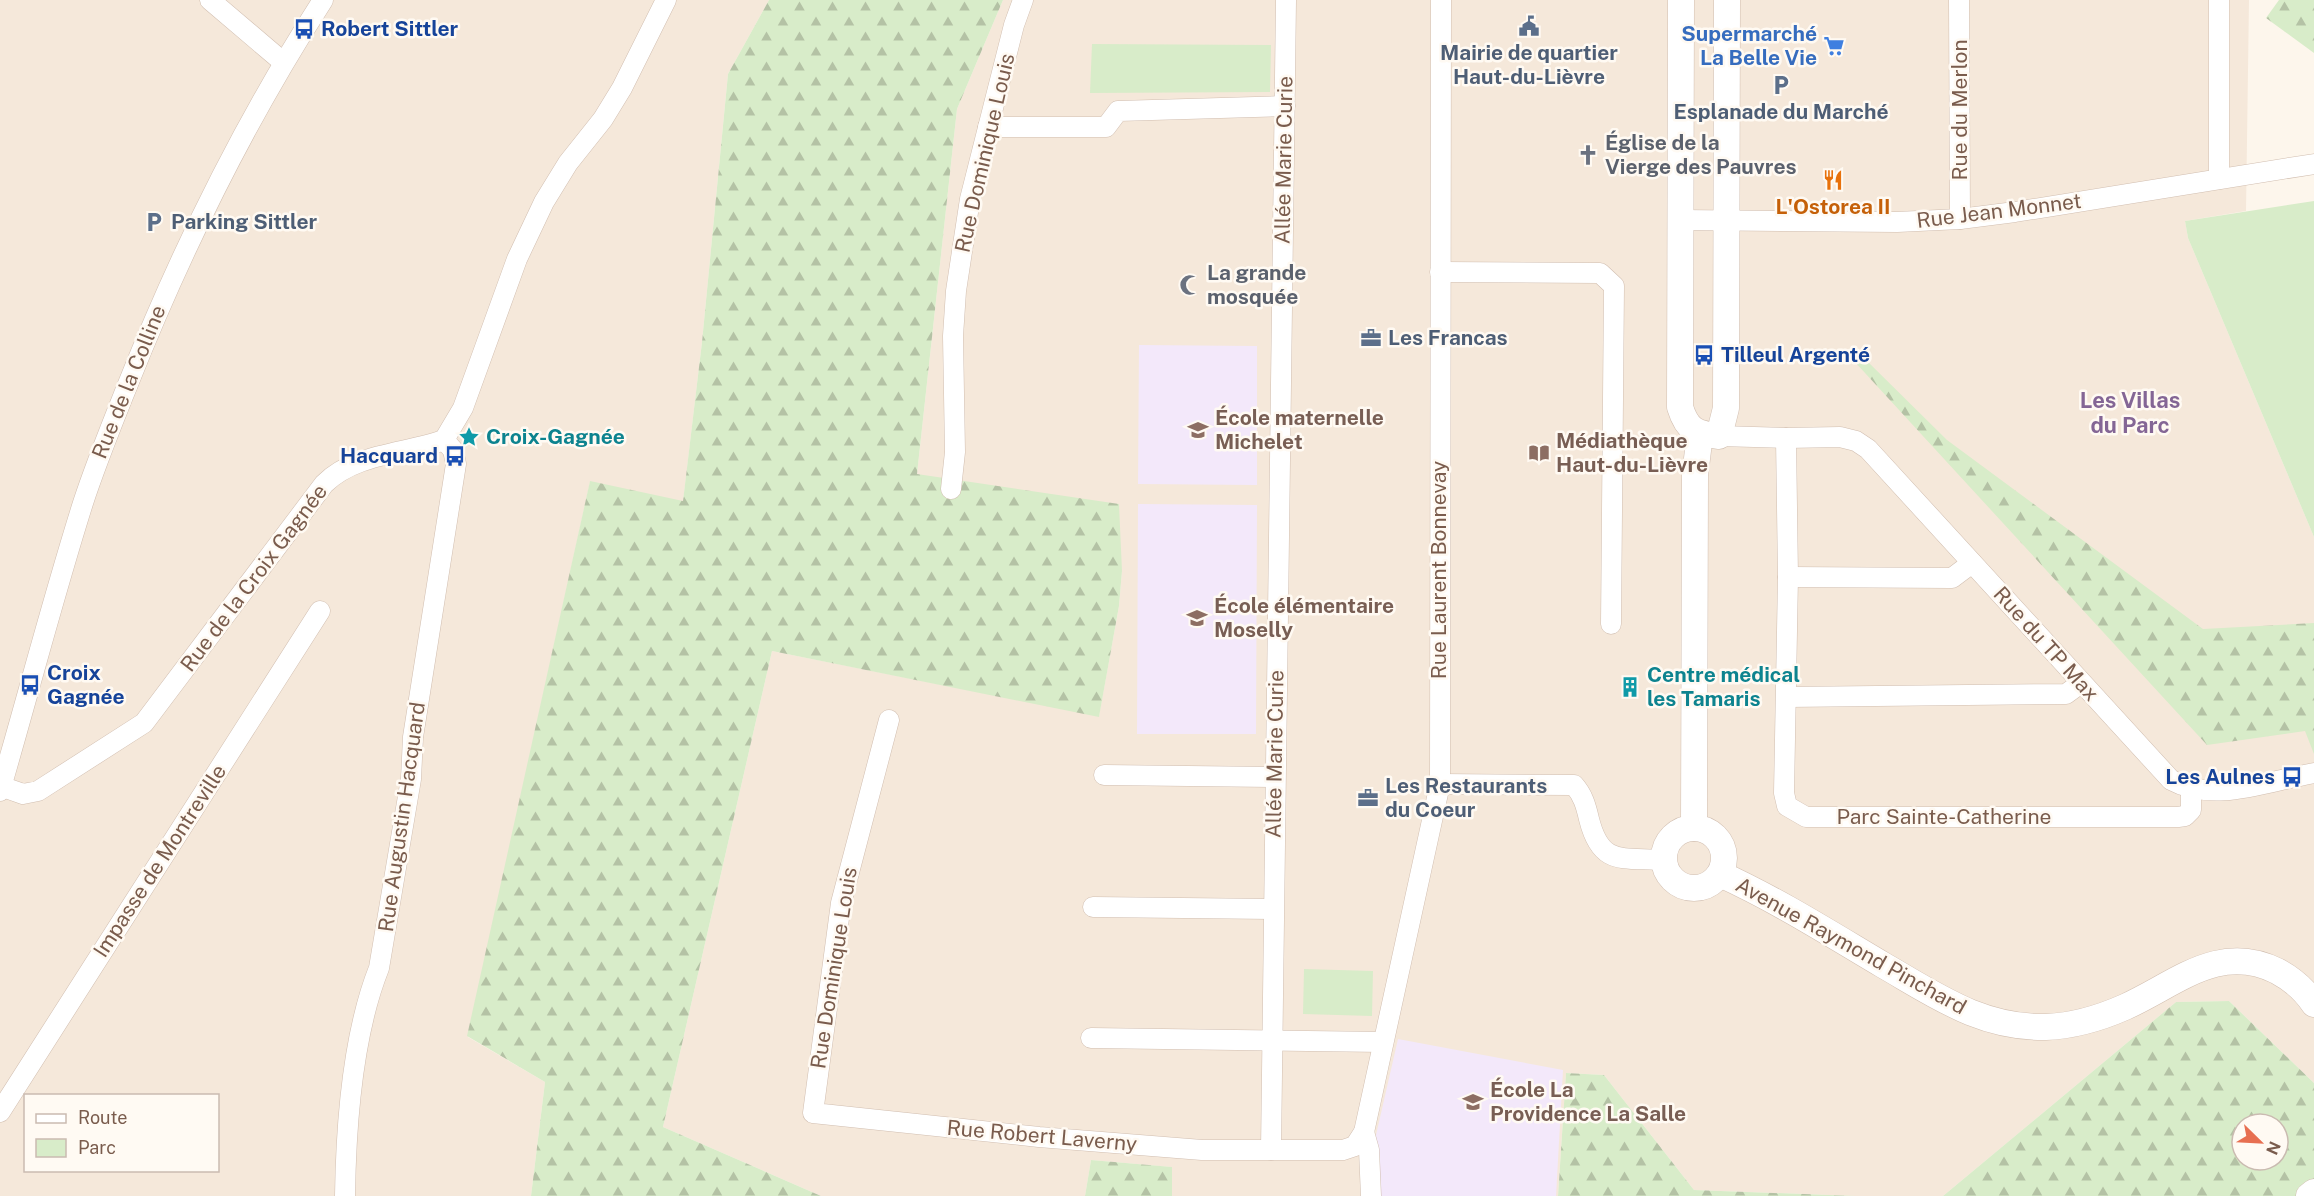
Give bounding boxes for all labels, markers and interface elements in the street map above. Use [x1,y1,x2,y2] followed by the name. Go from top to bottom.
[1517,14,1541,38] public building icon: Mairie de quartier Haut-du-Lièvre
[321,16,459,41] place label: Robert Sittler
[292,17,316,41] bus stop icon: Robert Sittler
[1681,21,1817,70] place label: Supermarché La Belle Vie
[1822,34,1846,58] supermarket icon: Supermarché La Belle Vie
[1947,39,1972,181] street label: Rue du Merlon
[1440,40,1618,89] place label: Mairie de quartier Haut-du-Lièvre
[949,51,1020,255] street label: Rue Dominique Louis
[1769,73,1793,97] parking icon: Esplanade du Marché
[1270,76,1297,244] street label: Allée Marie Curie
[1673,99,1889,124] place label: Esplanade du Marché
[1605,130,1797,179] place label: Église de la Vierge des Pauvres
[1576,143,1600,167] church icon: Église de la Vierge des Pauvres
[1821,168,1845,192] restaurant icon: L'Ostorea II
[1915,188,2083,233] street label: Rue Jean Monnet
[1775,194,1891,219] place label: L'Ostorea II
[171,209,317,234] place label: Parking Sittler
[142,210,166,234] parking icon: Parking Sittler
[1207,260,1306,309] place label: La grande mosquée
[1178,273,1202,297] mosque icon: La grande mosquée
[86,301,171,462] street label: Rue de la Colline
[1388,325,1508,350] place label: Les Francas
[1359,326,1383,350] office icon: Les Francas
[1721,342,1870,367] place label: Tilleul Argenté
[1692,343,1716,367] bus stop icon: Tilleul Argenté
[2080,387,2180,438] district label: Les Villas du Parc
[1215,405,1384,454] place label: École maternelle Michelet
[1186,418,1210,442] school or university icon: École maternelle Michelet
[486,424,625,449] place label: Croix-Gagnée
[457,425,481,449] place icon: Croix-Gagnée
[1556,428,1708,477] place label: Médiathèque Haut-du-Lièvre
[1527,441,1551,465] library icon: Médiathèque Haut-du-Lièvre
[340,443,438,468] place label: Hacquard
[443,444,467,468] bus stop icon: Hacquard
[1426,461,1451,679] street label: Rue Laurent Bonnevay
[175,479,332,676] street label: Rue de la Croix Gagnée
[1988,581,2104,706] street label: Rue du TP Max
[1214,593,1394,642] place label: École élémentaire Moselly
[1185,606,1209,630] school or university icon: École élémentaire Moselly
[47,660,125,709] place label: Croix Gagnée
[1647,662,1800,711] place label: Centre médical les Tamaris
[1261,670,1288,838] street label: Allée Marie Curie
[18,673,42,697] bus stop icon: Croix Gagnée
[1618,675,1642,699] building icon: Centre médical les Tamaris
[373,700,430,933] street label: Rue Augustin Hacquard
[88,760,231,962] street label: Impasse de Montreville
[2165,764,2275,789] place label: Les Aulnes
[2280,765,2304,789] bus stop icon: Les Aulnes
[1385,773,1547,822] place label: Les Restaurants du Coeur
[1356,786,1380,810] office icon: Les Restaurants du Coeur
[1837,804,2051,829] street label: Parc Sainte-Catherine
[805,865,862,1070] street label: Rue Dominique Louis
[1732,872,1971,1019] street label: Avenue Raymond Pinchard
[1490,1077,1686,1126] place label: École La Providence La Salle
[1461,1090,1485,1114] school or university icon: École La Providence La Salle
[24,1094,219,1172] legend
[78,1107,127,1128] text: Route
[2230,1112,2290,1172] north arrow
[946,1115,1138,1156] street label: Rue Robert Laverny
[78,1137,116,1158] text: Parc
[2262,1138,2284,1157] text: N

